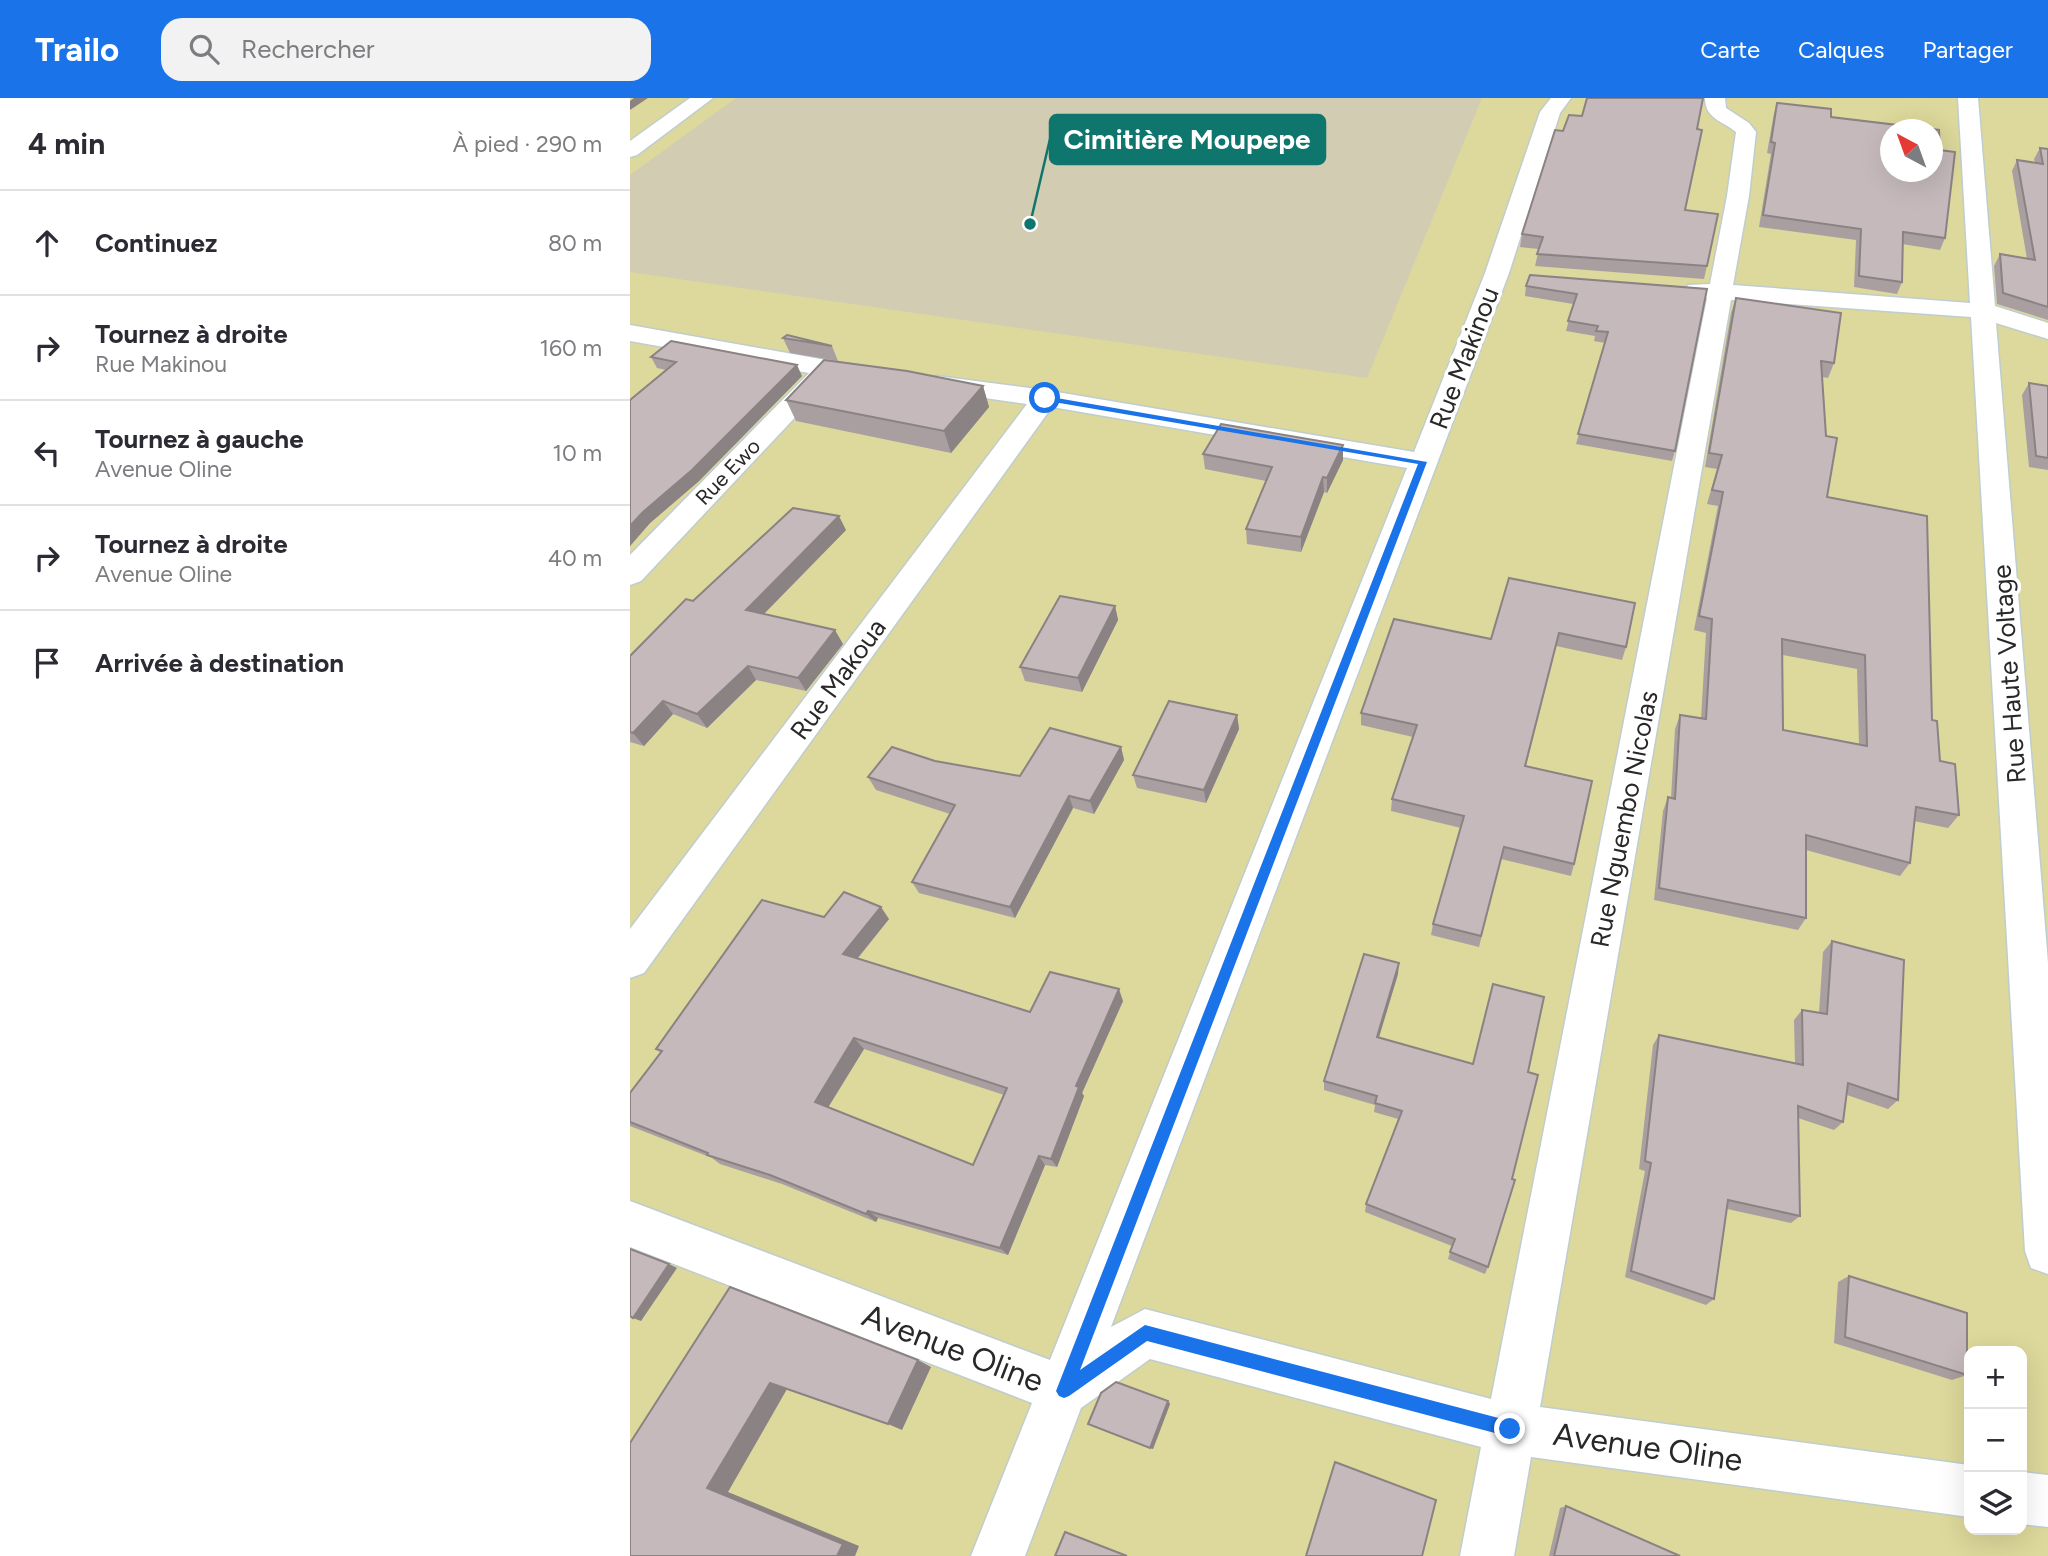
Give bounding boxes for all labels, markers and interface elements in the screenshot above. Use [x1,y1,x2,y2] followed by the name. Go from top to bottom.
[161,18,651,81] search box
[35,30,119,69] text: Trailo
[185,30,223,68] icon: search
[241,33,375,65] text: Rechercher
[1700,35,1760,64] text: Carte
[1798,35,1884,64] text: Calques
[1922,35,2013,64] text: Partager
[1050,115,1325,164] callout: Cimitière Moupepe
[1880,119,1943,182] north arrow
[1063,122,1311,156] text: Cimitière Moupepe
[28,125,105,162] text: 4 min
[453,130,602,158] text: À pied · 290 m
[28,224,66,262] icon: ahead
[95,227,217,259] text: Continuez
[548,229,602,257] text: 80 m
[1422,283,1506,433] street label: Rue Makinou
[95,318,288,350] text: Tournez à droite
[28,329,66,367] icon: right
[539,334,602,362] text: 160 m
[95,350,227,378] text: Rue Makinou
[1029,382,1060,413] route start
[95,423,304,455] text: Tournez à gauche
[690,433,765,510] street label: Rue Ewo
[28,434,66,472] icon: left
[553,439,602,467] text: 10 m
[95,455,232,483] text: Avenue Oline
[95,528,288,560] text: Tournez à droite
[28,539,66,577] icon: right
[548,544,602,572] text: 40 m
[95,560,232,588] text: Avenue Oline
[1985,563,2033,785] street label: Rue Haute Voltage
[783,612,893,746] street label: Rue Makoua
[28,644,66,682] icon: arrive
[95,647,344,679] text: Arrivée à destination
[1583,688,1665,950] street label: Rue Nguembo Nicolas
[857,1296,1049,1400] street label: Avenue Oline
[1964,1346,2027,1535] map controls
[1964,1346,2027,1409] button: +
[1964,1409,2027,1472] button: −
[1494,1413,1525,1444] route end
[1551,1415,1745,1479] street label: Avenue Oline
[1964,1472,2027,1535] button: layers

